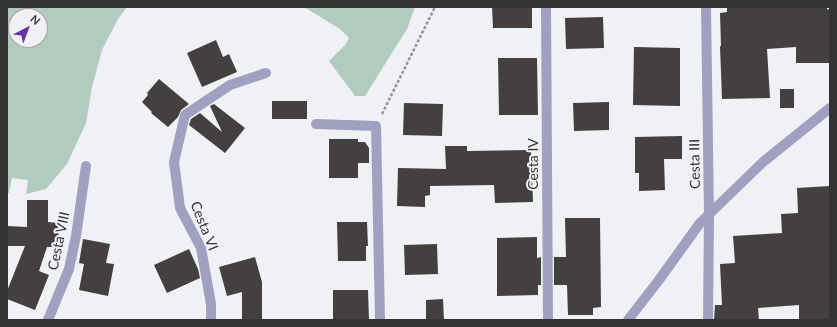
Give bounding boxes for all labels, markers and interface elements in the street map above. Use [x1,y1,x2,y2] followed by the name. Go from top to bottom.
[8,8,48,48] north arrow
[28,12,43,27] text: N
[525,138,541,190] street label: Cesta IV
[686,139,704,189] street label: Cesta III
[187,199,221,253] street label: Cesta VI
[45,210,73,272] street label: Cesta VIII

